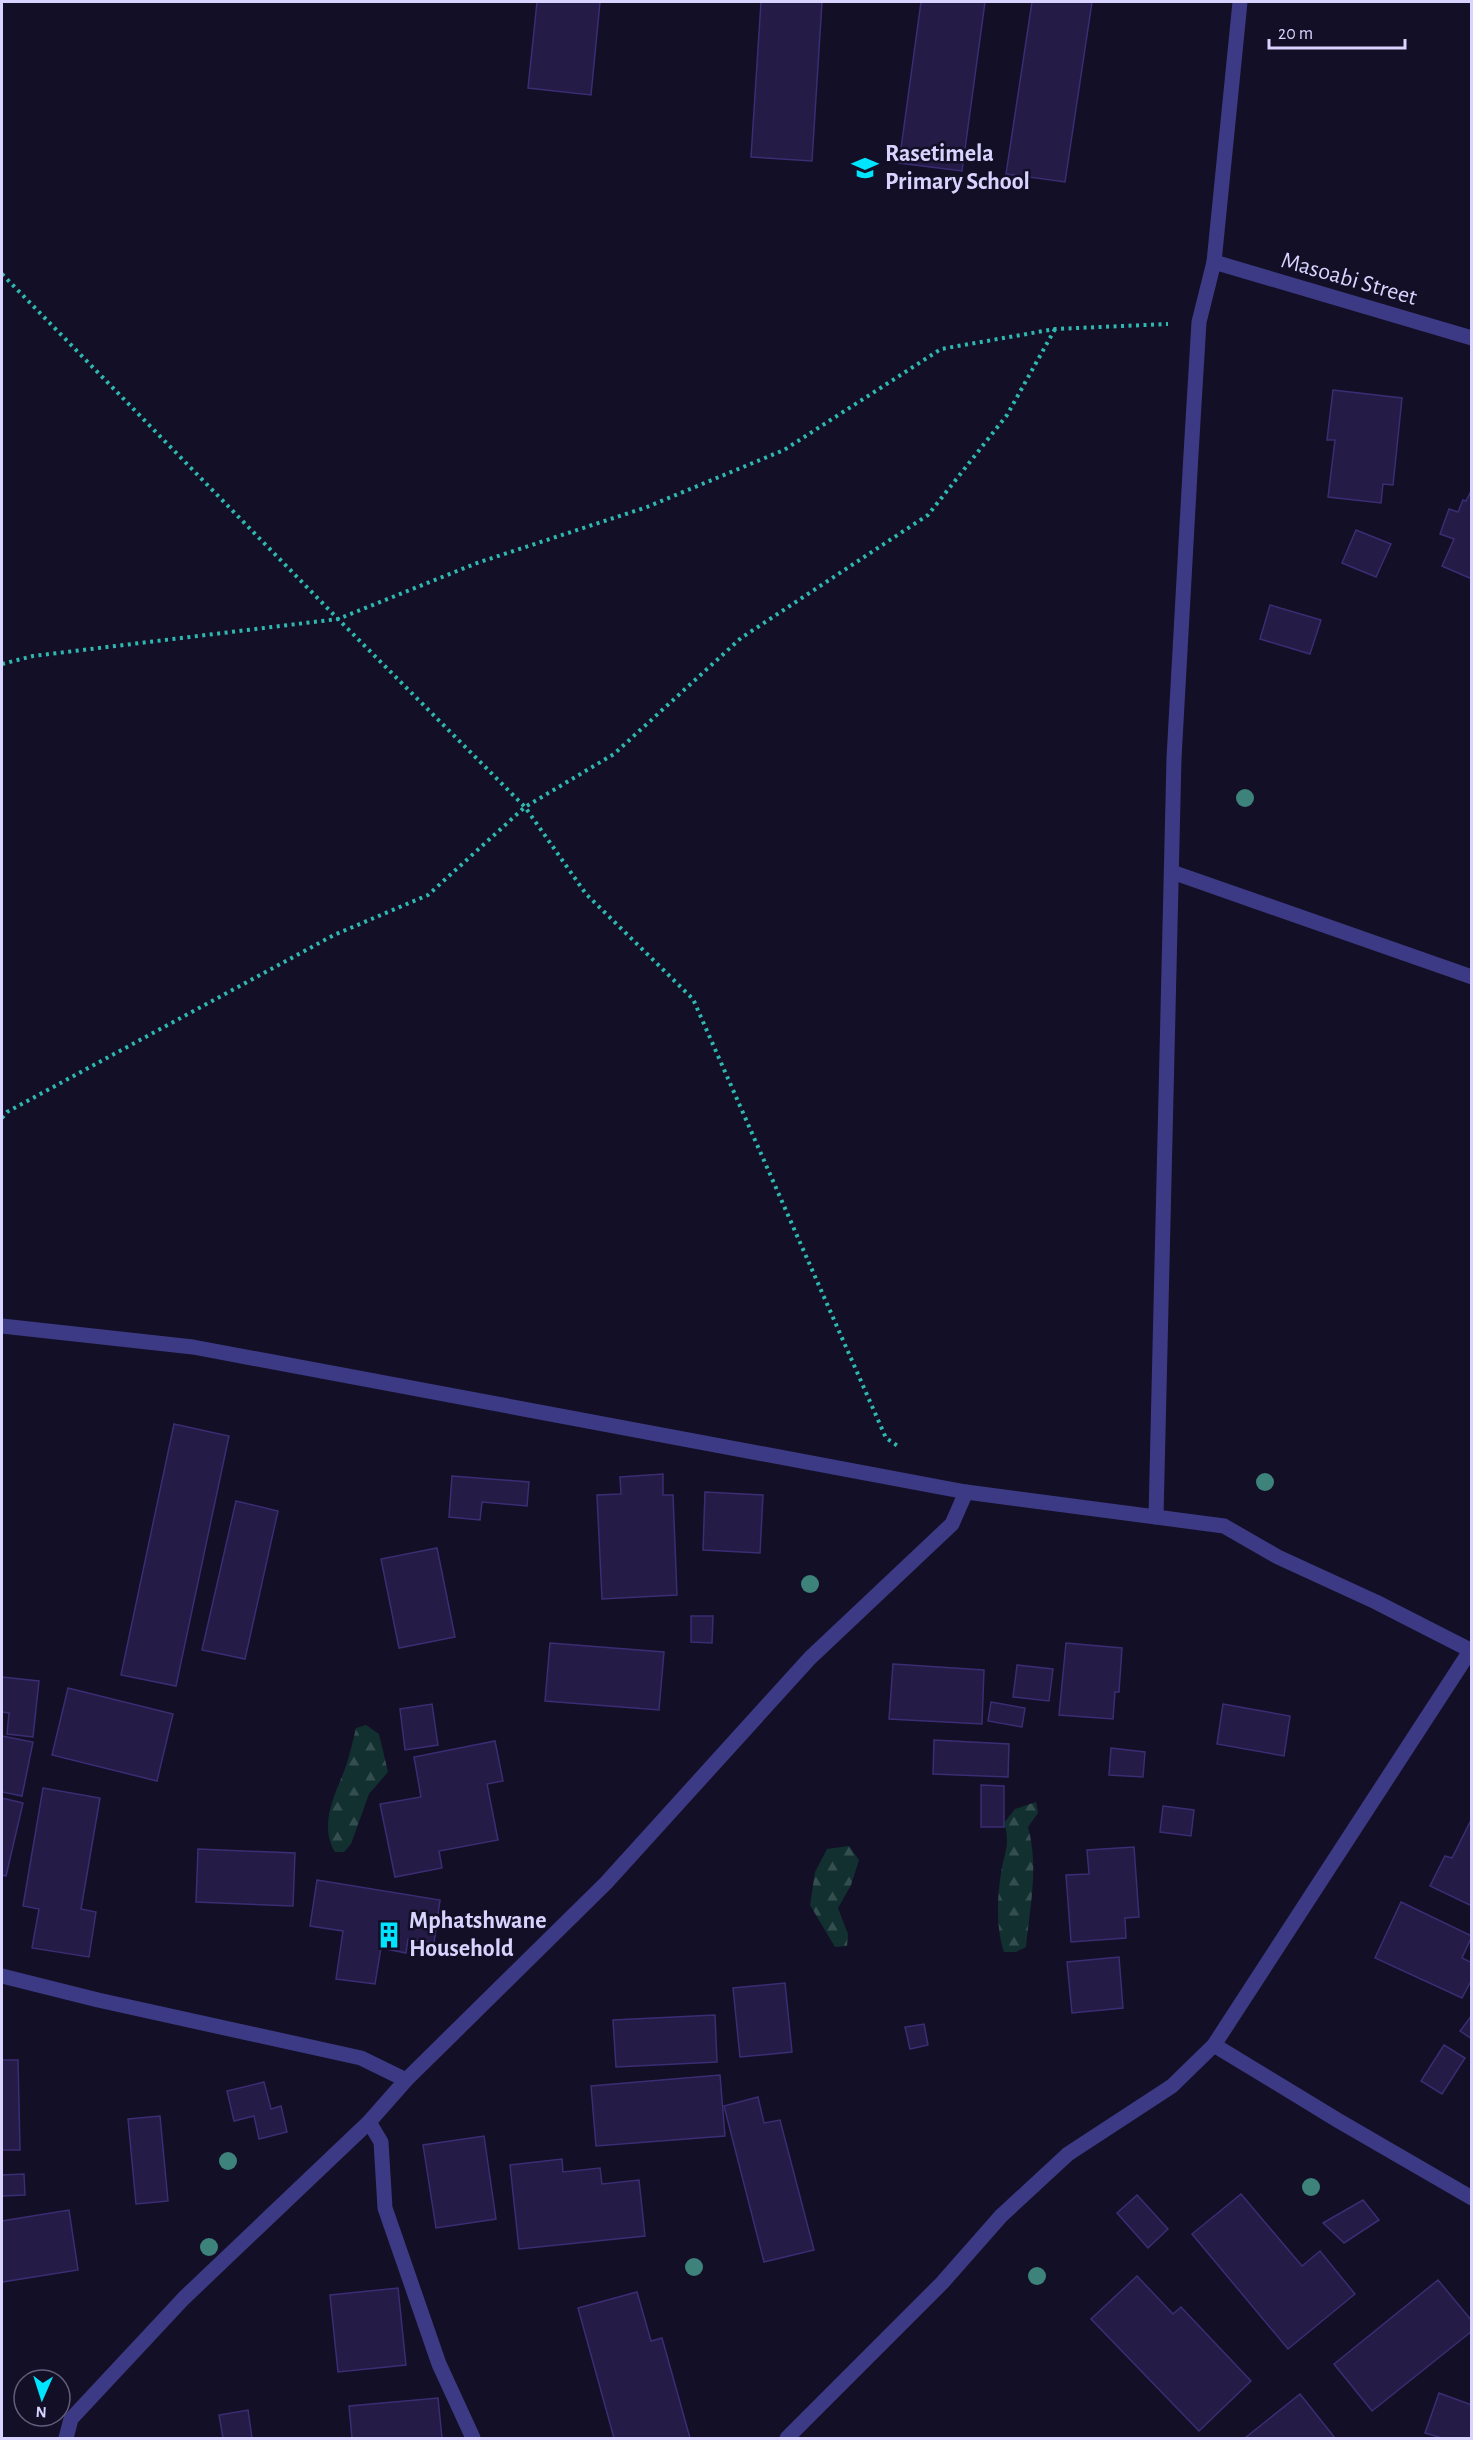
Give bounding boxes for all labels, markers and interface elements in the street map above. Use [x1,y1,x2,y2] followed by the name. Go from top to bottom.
[1269,12,1406,50] scale bar
[1278,25,1313,43] text: 20 m
[885,142,1030,194] place label: Rasetimela Primary School
[850,153,880,183] school or university icon: Rasetimela Primary School
[1278,248,1420,310] street label: Masoabi Street
[409,1909,547,1961] place label: Mphatshwane Household
[374,1920,404,1950] building icon: Mphatshwane Household
[12,2368,72,2428] north arrow
[35,2404,47,2420] text: N

